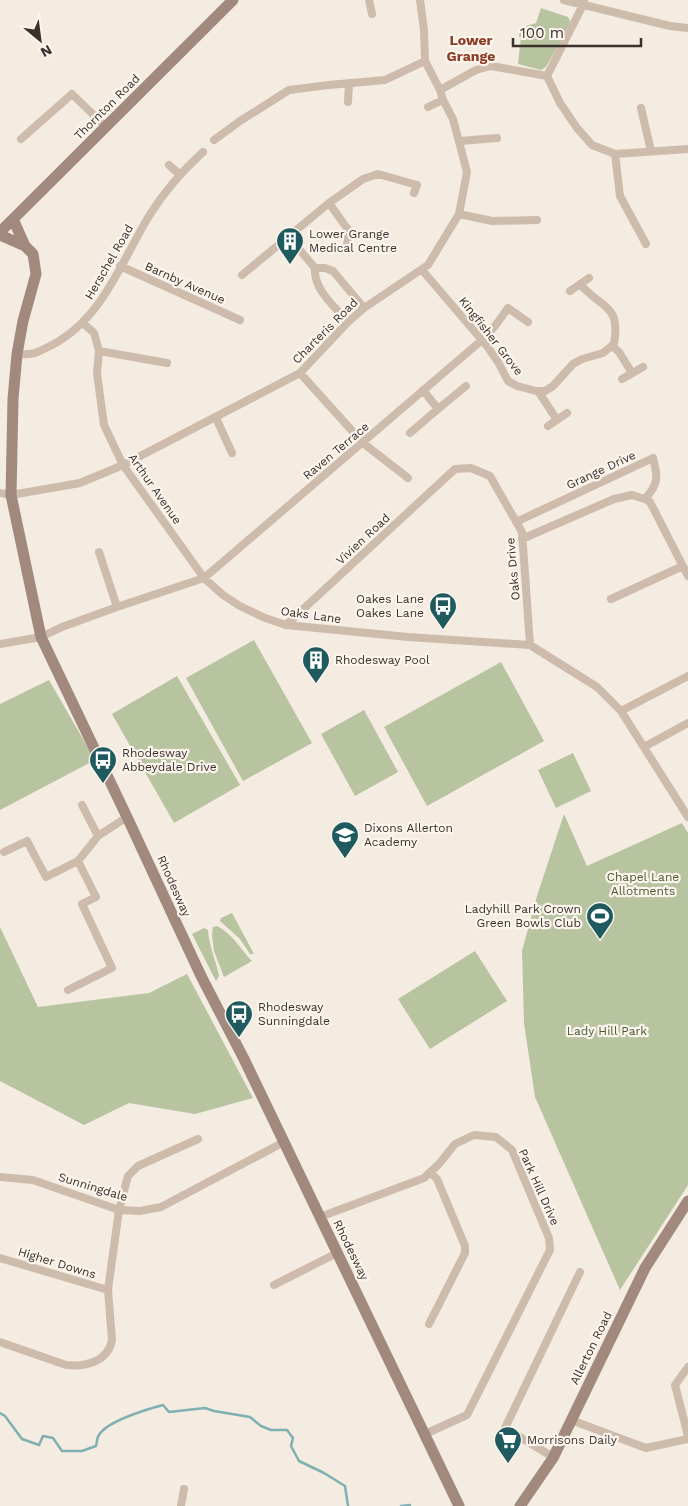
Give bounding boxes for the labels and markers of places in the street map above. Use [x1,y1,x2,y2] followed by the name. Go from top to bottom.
[275,226,305,265] building icon: Lower Grange Medical Centre
[309,227,397,255] place label: Lower Grange Medical Centre
[428,591,458,630] bus stop icon: Oakes Lane Oakes Lane
[356,592,424,620] place label: Oakes Lane Oakes Lane
[301,645,331,684] building icon: Rhodesway Pool
[335,653,430,667] place label: Rhodesway Pool
[88,745,118,784] bus stop icon: Rhodesway Abbeydale Drive
[122,746,217,774] place label: Rhodesway Abbeydale Drive
[330,820,360,859] school or university icon: Dixons Allerton Academy
[364,821,453,849] place label: Dixons Allerton Academy
[585,901,615,940] sports icon: Ladyhill Park Crown Green Bowls Club
[465,902,581,930] place label: Ladyhill Park Crown Green Bowls Club
[224,999,254,1038] bus stop icon: Rhodesway Sunningdale
[258,1000,330,1028] place label: Rhodesway Sunningdale
[493,1425,523,1464] supermarket icon: Morrisons Daily
[527,1433,618,1447] place label: Morrisons Daily

